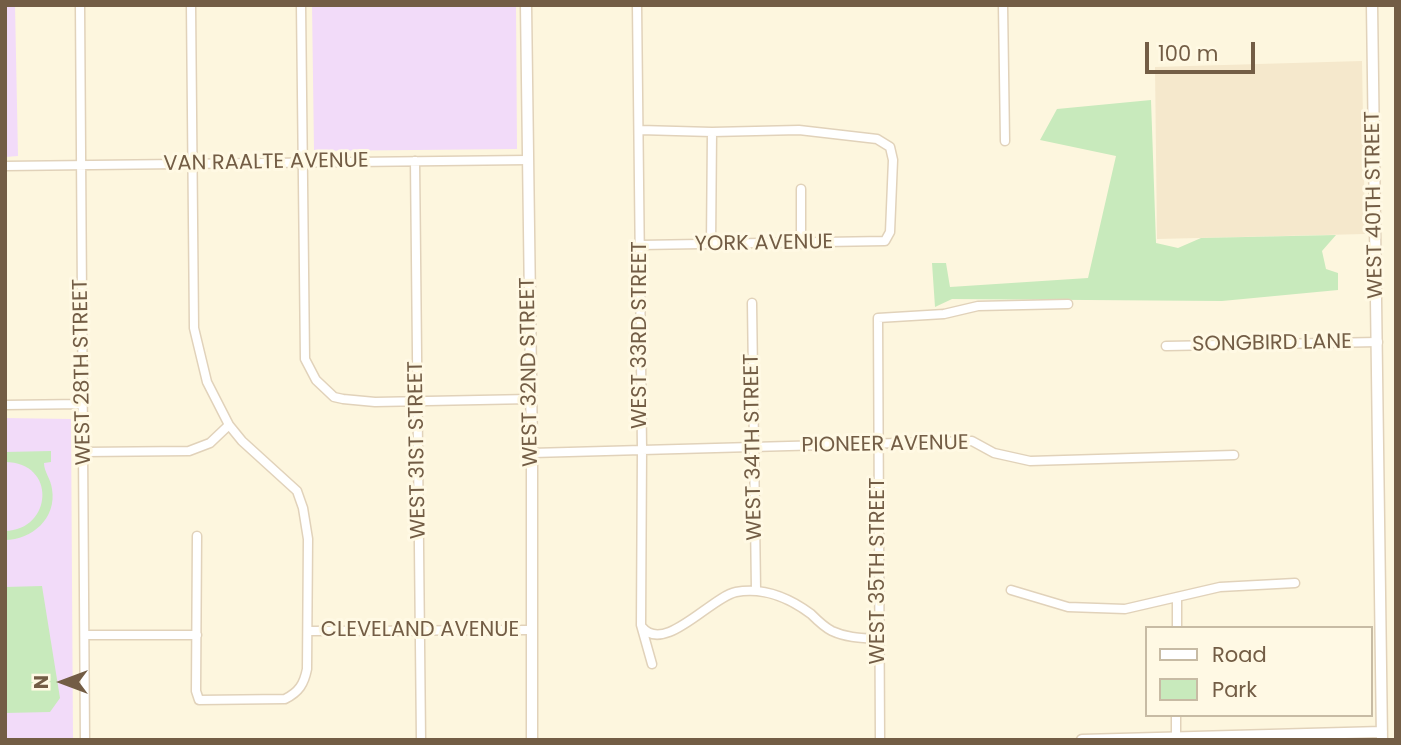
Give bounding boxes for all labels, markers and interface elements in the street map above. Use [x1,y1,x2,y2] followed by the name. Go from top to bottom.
[1149,28,1259,72] scale bar
[1158,39,1218,68] text: 100 m
[1361,111,1389,299] street label: WEST 40TH STREET
[163,149,369,177] street label: VAN RAALTE AVENUE
[695,230,833,258] street label: YORK AVENUE
[628,241,654,429] street label: WEST 33RD STREET
[516,277,544,467] street label: WEST 32ND STREET
[69,278,97,466] street label: WEST 28TH STREET
[1192,330,1352,358] street label: SONGBIRD LANE
[740,353,768,541] street label: WEST 34TH STREET
[404,361,432,539] street label: WEST 31ST STREET
[801,431,969,459] street label: PIONEER AVENUE
[866,478,892,664] street label: WEST 35TH STREET
[321,618,519,644] street label: CLEVELAND AVENUE
[1146,626,1373,717] legend
[1212,640,1267,669] text: Road
[28,647,98,717] north arrow
[28,675,55,689] text: N
[1212,675,1257,704] text: Park

